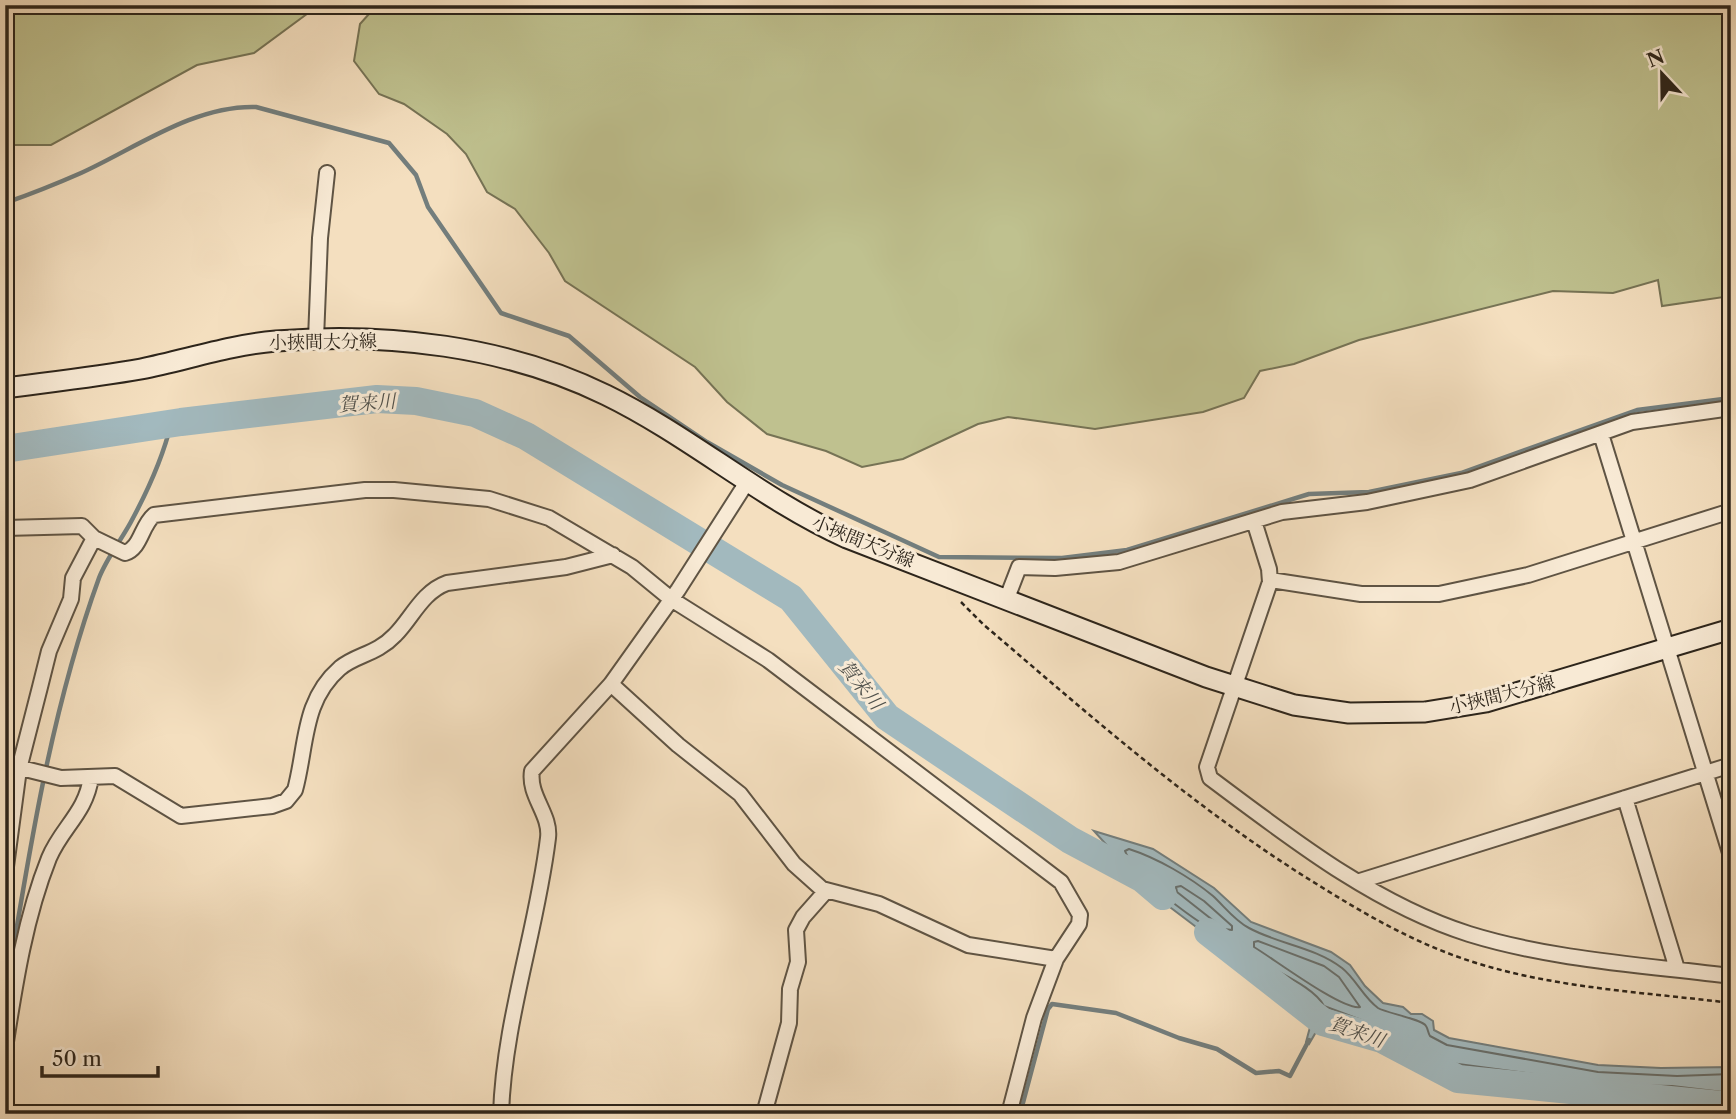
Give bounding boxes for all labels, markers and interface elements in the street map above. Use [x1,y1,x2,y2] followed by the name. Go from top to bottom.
[1628,38,1698,108] north arrow
[1644,45,1668,72] text: N
[269,330,377,354] street label: 小挾間大分線
[338,389,398,416] water label: 賀来川
[809,512,917,572] street label: 小挾間大分線
[834,656,889,716] water label: 賀来川
[1447,671,1557,719] street label: 小挾間大分線
[1326,1012,1390,1053] water label: 賀来川
[42,1035,158,1079] scale bar
[52,1046,102,1071] text: 50 m

